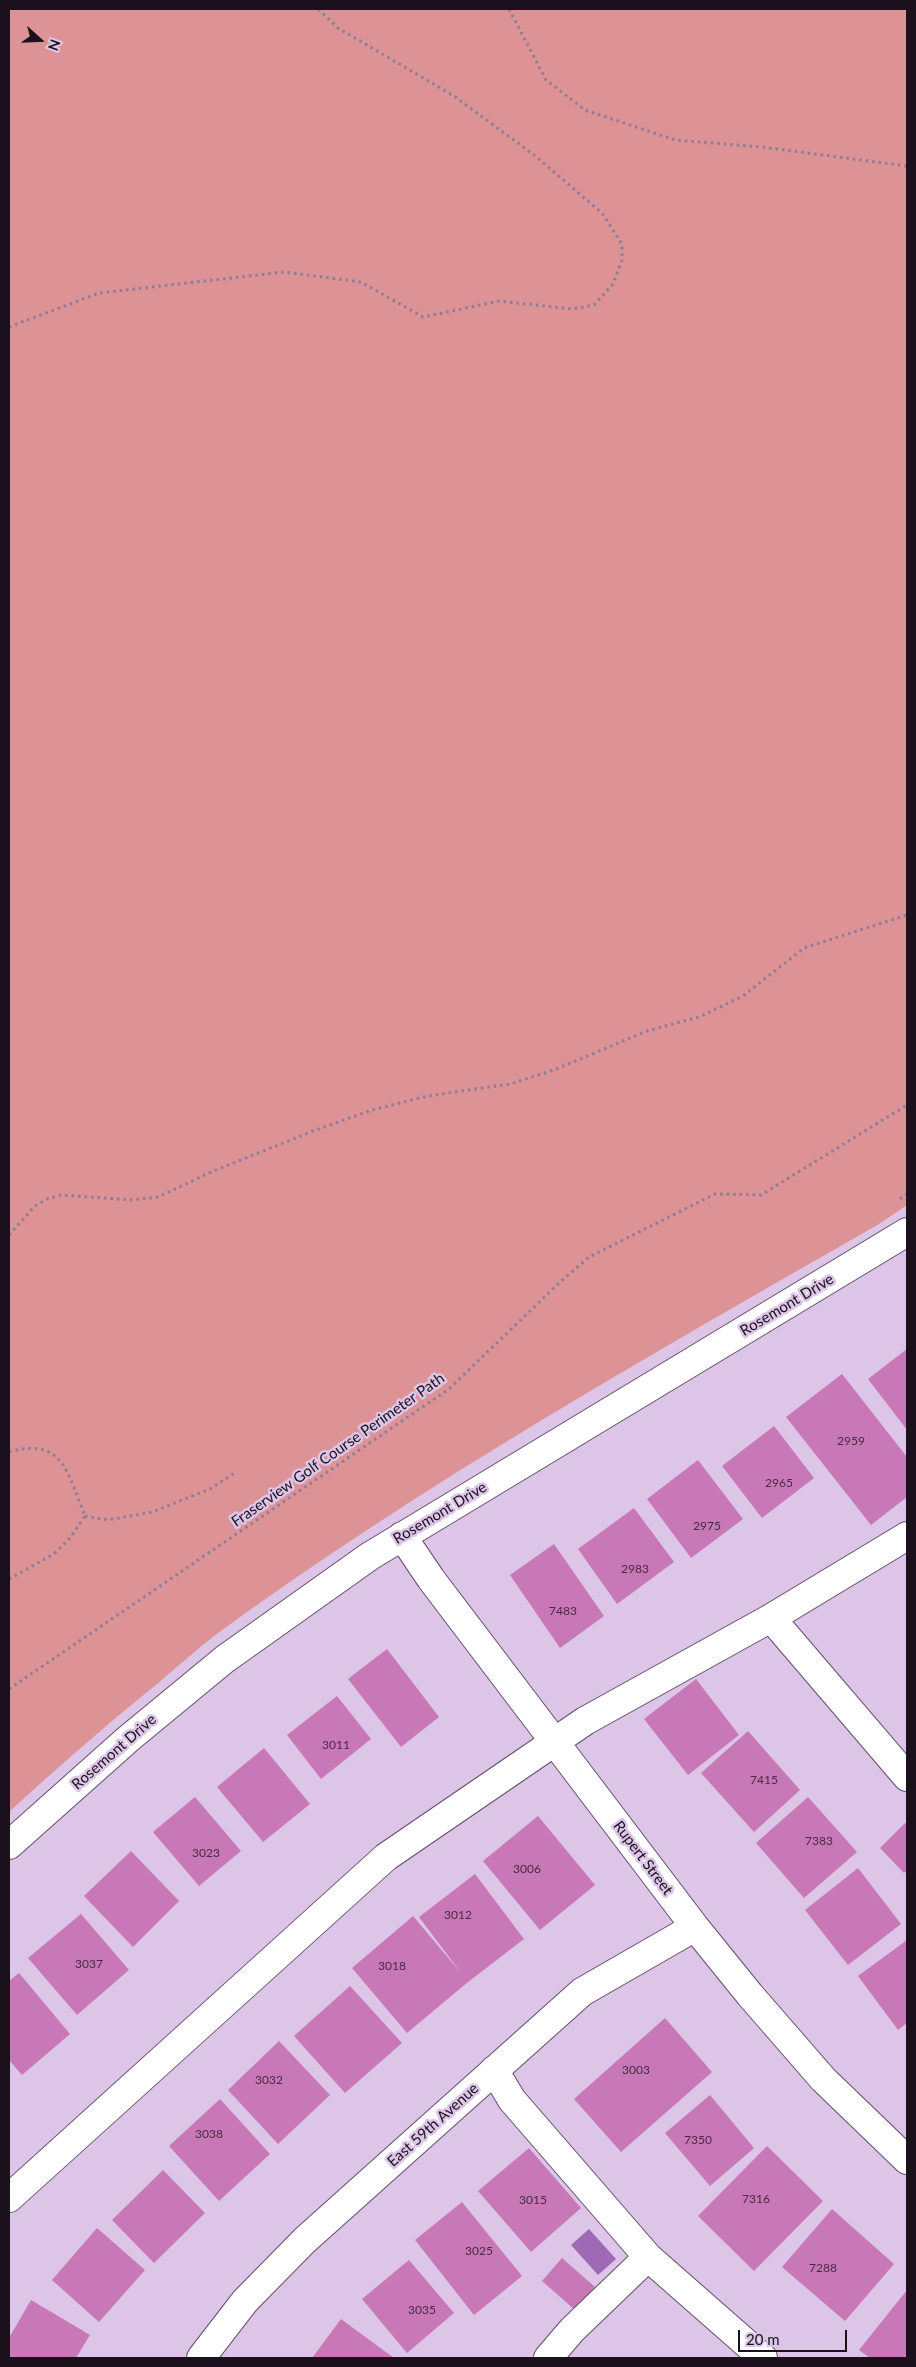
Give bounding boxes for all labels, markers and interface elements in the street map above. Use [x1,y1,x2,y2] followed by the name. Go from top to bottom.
[15,15,65,65] north arrow
[45,37,64,53] text: N
[737,1270,837,1340] street label: Rosemont Drive
[228,1369,448,1531] street label: Fraserview Golf Course Perimeter Path
[837,1434,865,1448] house number: 2959
[765,1476,793,1490] house number: 2965
[390,1478,490,1548] street label: Rosemont Drive
[693,1519,721,1533] house number: 2975
[621,1562,649,1576] house number: 2983
[549,1604,577,1618] house number: 7483
[68,1710,160,1794] street label: Rosemont Drive
[322,1738,350,1752] house number: 3011
[750,1773,778,1787] house number: 7415
[609,1817,677,1899] street label: Rupert Street
[805,1834,833,1848] house number: 7383
[192,1846,220,1860] house number: 3023
[513,1862,541,1876] house number: 3006
[444,1908,472,1922] house number: 3012
[75,1957,103,1971] house number: 3037
[378,1959,406,1973] house number: 3018
[622,2063,650,2077] house number: 3003
[255,2073,283,2087] house number: 3032
[384,2079,482,2171] street label: East 59th Avenue
[195,2127,223,2141] house number: 3038
[684,2133,712,2147] house number: 7350
[742,2192,770,2206] house number: 7316
[519,2193,547,2207] house number: 3015
[465,2244,493,2258] house number: 3025
[809,2261,837,2275] house number: 7288
[408,2303,436,2317] house number: 3035
[741,2320,850,2352] scale bar
[746,2330,780,2348] text: 20 m

